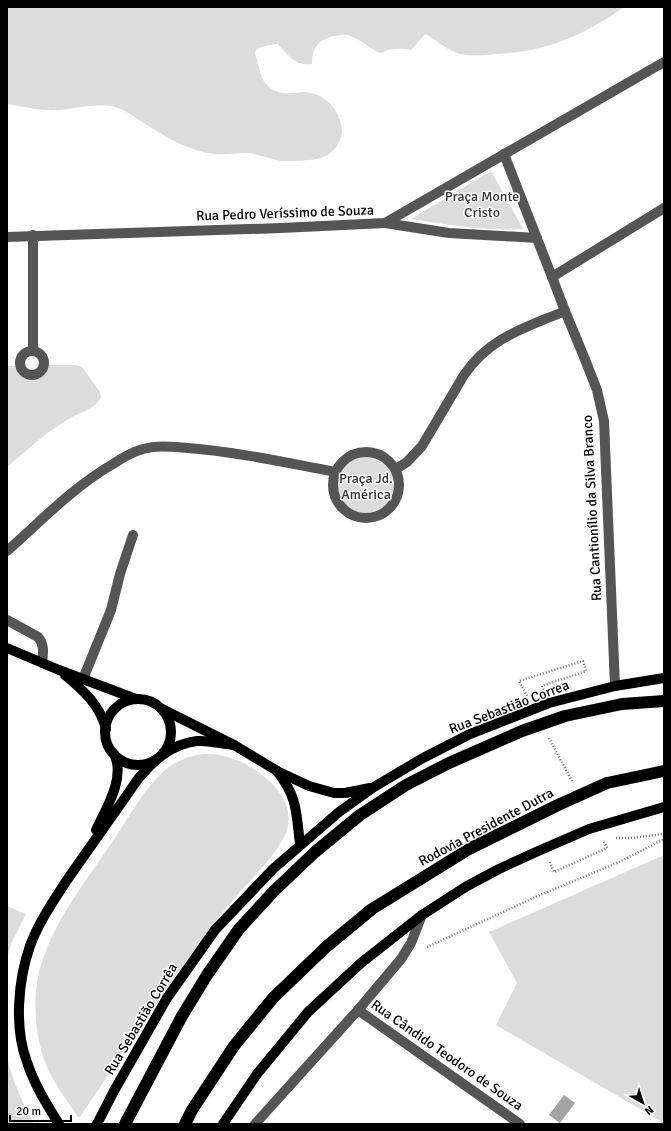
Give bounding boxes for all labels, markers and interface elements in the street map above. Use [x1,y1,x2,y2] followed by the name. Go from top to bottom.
[445,188,519,221] park label: Praça Monte Cristo
[196,201,374,225] street label: Rua Pedro Veríssimo de Souza
[579,415,605,601] street label: Rua Cantionílio da Silva Branco
[339,470,393,503] park label: Praça Jd. América
[447,676,571,738] street label: Rua Sebastião Correa
[416,784,556,870] street label: Rodovia Presidente Dutra
[101,960,181,1078] street label: Rua Sebastião Corrêa
[368,996,526,1114] street label: Rua Cândido Teodoro de Souza
[623,1083,663,1123] north arrow
[10,1097,71,1123] scale bar
[642,1103,656,1118] text: N
[16,1104,41,1119] text: 20 m

